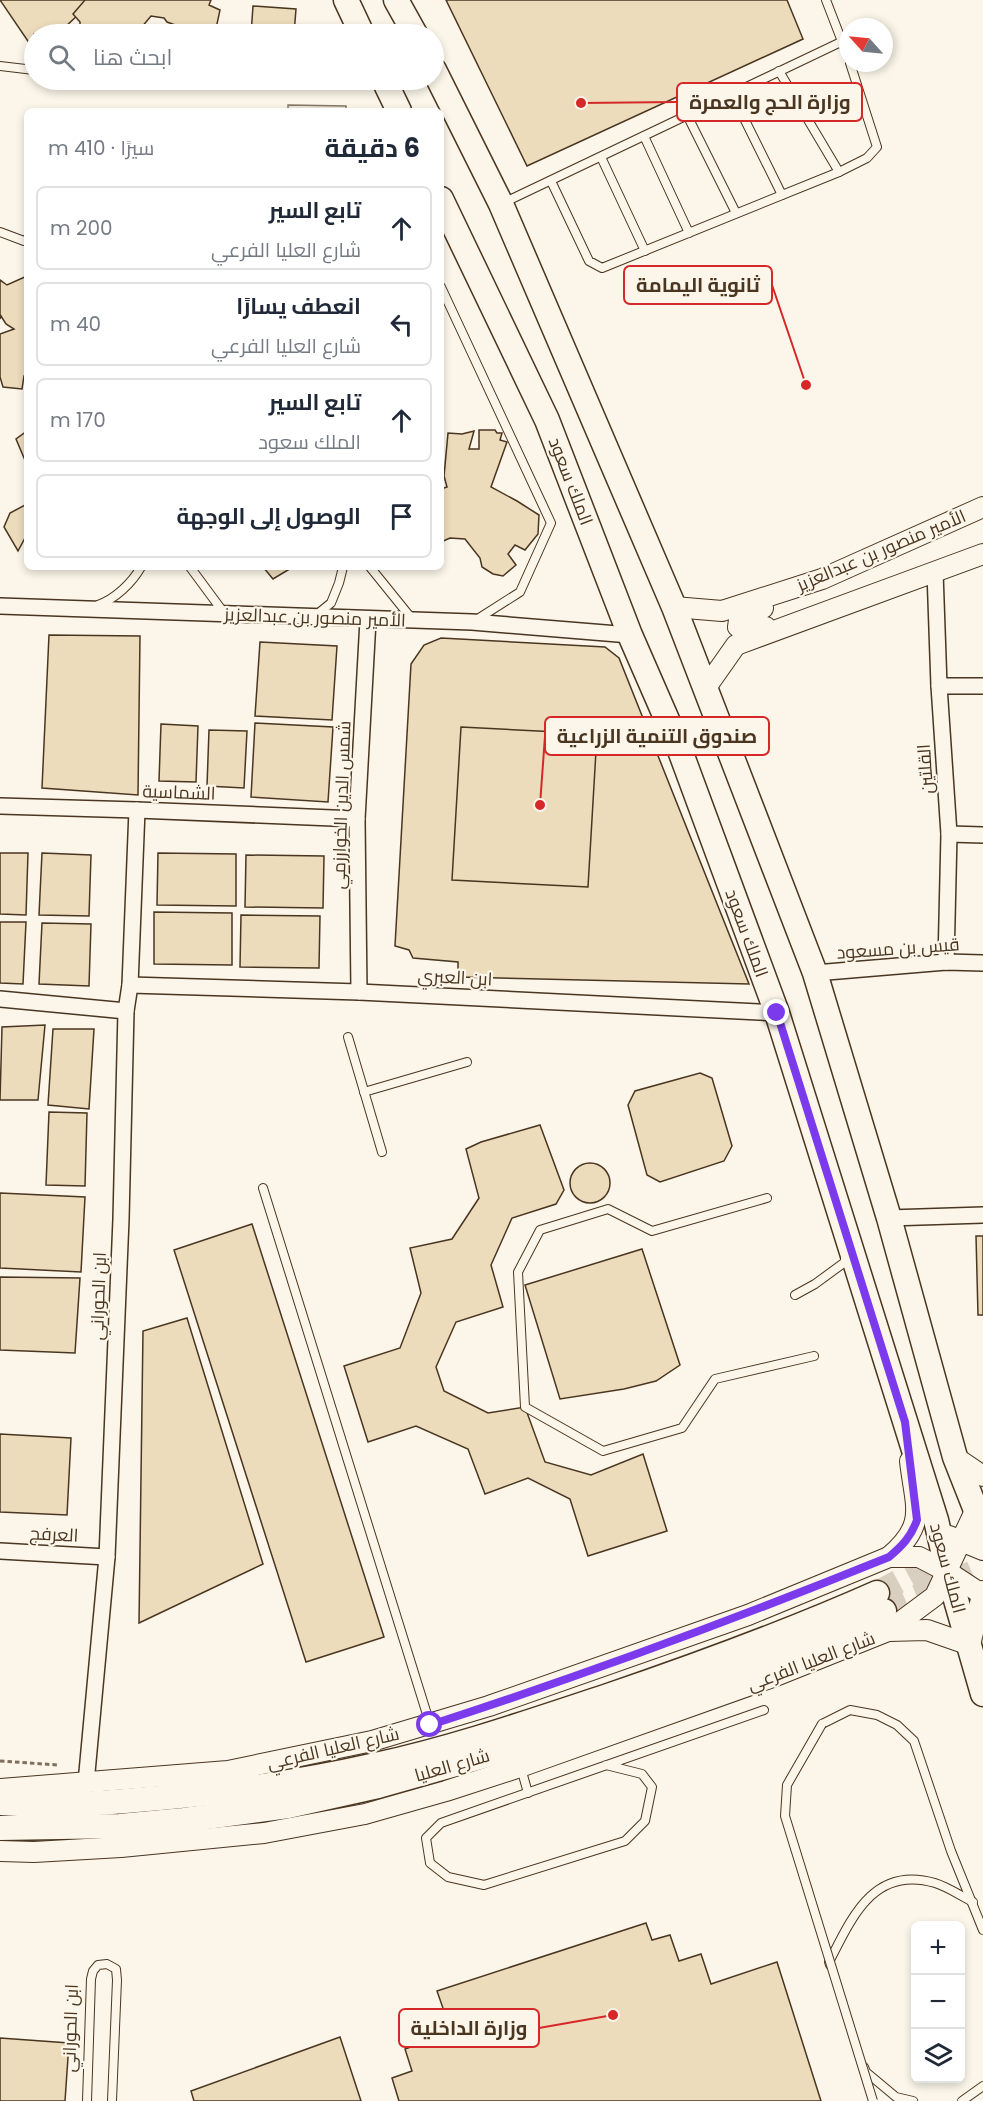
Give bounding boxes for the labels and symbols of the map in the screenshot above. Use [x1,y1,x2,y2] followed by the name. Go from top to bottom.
[839,18,893,72] north arrow
[677,83,862,121] callout: وزارة الحج والعمرة
[689,88,851,116] text: وزارة الحج والعمرة
[624,266,772,304] callout: ثانوية اليمامة
[636,271,761,299] text: ثانوية اليمامة
[543,433,599,529] street label: الملك سعود
[792,503,970,597] street label: الأمير منصور بن عبدالعزيز
[223,601,406,633] street label: الأمير منصور بن عبدالعزيز
[545,717,769,755] callout: صندوق التنمية الزراعية
[326,720,358,890] street label: شمس الدين الخوارزمي
[557,722,757,750] text: صندوق التنمية الزراعية
[911,743,939,795] street label: القلتين
[142,778,216,806] street label: الشماسية
[719,885,775,981] street label: الملك سعود
[836,931,960,965] street label: قيس بن مسعود
[417,963,493,993] street label: ابن العبري
[763,999,789,1025] route end
[84,1251,114,1341] street label: ابن الحوراني
[29,1520,79,1548] street label: العرفج
[924,1520,972,1616] street label: الملك سعود
[743,1625,879,1699] street label: شارع العليا الفرعي
[416,1711,442,1737] route start
[264,1721,402,1777] street label: شارع العليا الفرعي
[412,1742,492,1788] street label: شارع العليا
[56,1983,86,2073] street label: ابن الحوراني
[399,2009,539,2047] callout: وزارة الداخلية
[411,2014,527,2042] text: وزارة الداخلية

